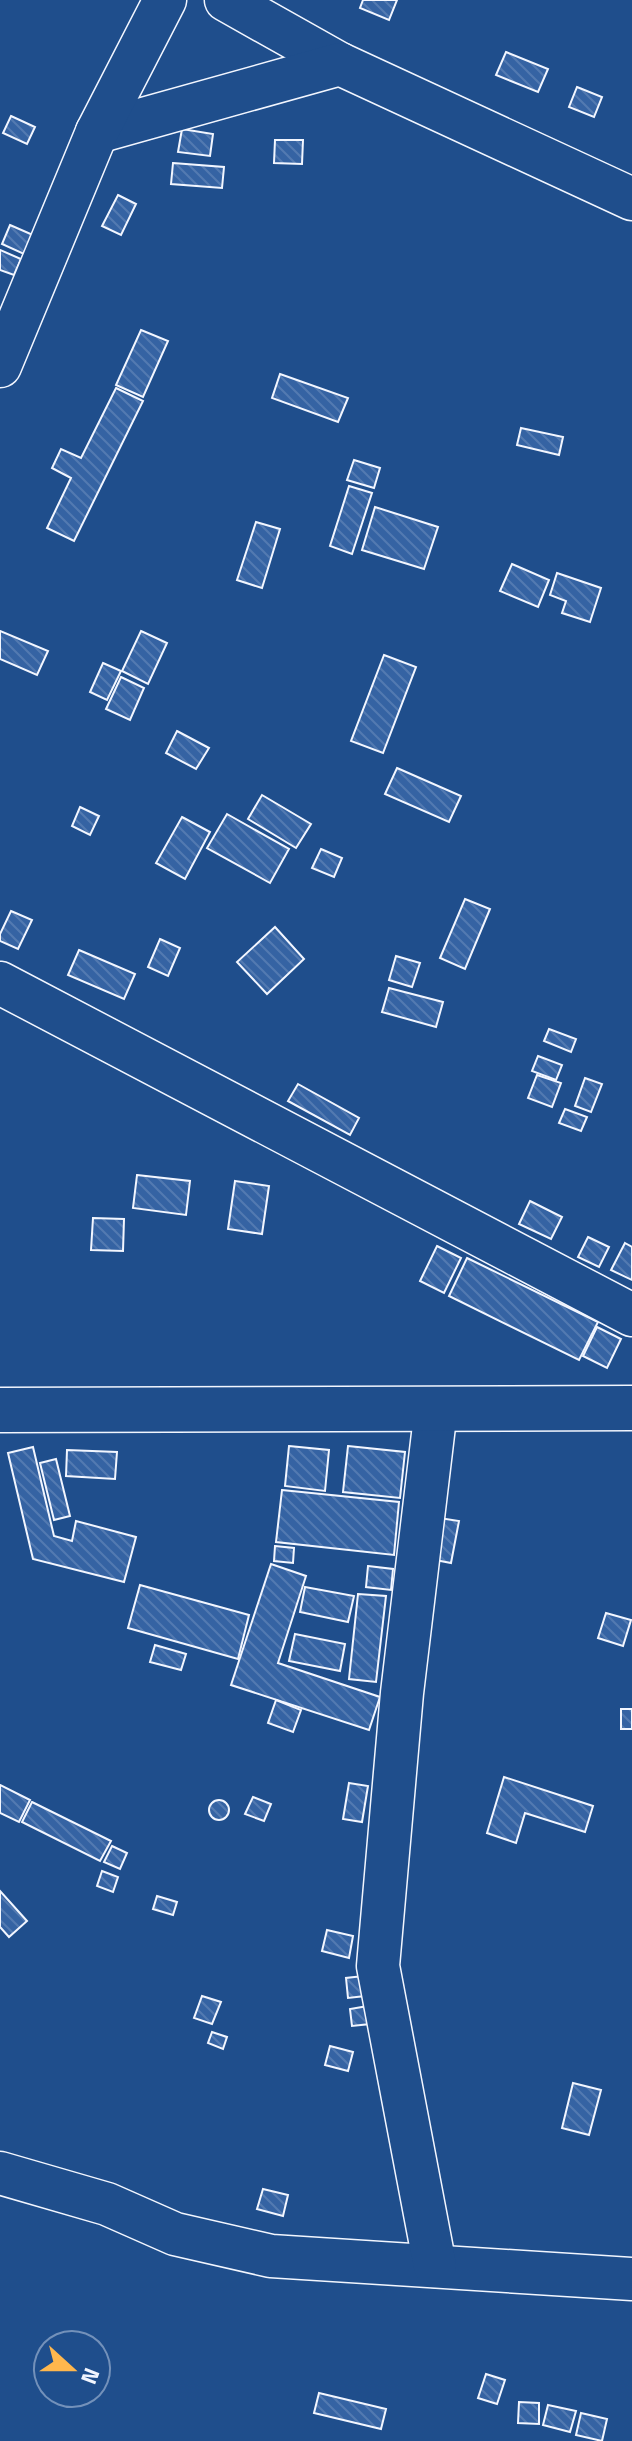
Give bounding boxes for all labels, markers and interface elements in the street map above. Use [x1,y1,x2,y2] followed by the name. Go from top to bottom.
[32,2329,112,2409] north arrow
[72,2363,109,2389] text: N

